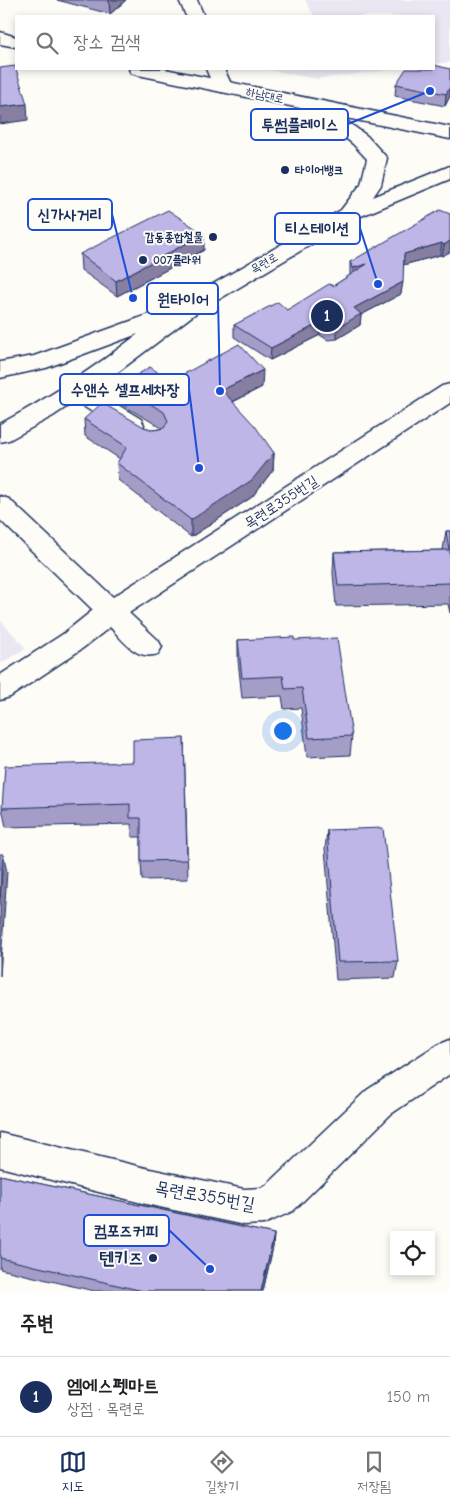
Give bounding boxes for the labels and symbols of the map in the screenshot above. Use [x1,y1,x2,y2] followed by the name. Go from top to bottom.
[245,84,285,106] street label: 하남대로
[251,109,348,140] callout: 투썸플레이스
[261,116,339,134] text: 투썸플레이스
[295,163,343,177] place label: 타이어뱅크
[279,164,291,176] marker: 타이어뱅크
[28,199,112,230] callout: 신가사거리
[38,206,102,224] text: 신가사거리
[275,213,360,244] callout: 티스테이션
[285,220,349,238] text: 티스테이션
[145,230,203,244] place label: 갑동종합철물
[207,231,219,243] marker: 갑동종합철물
[248,250,280,276] street label: 목련로
[153,253,201,267] place label: 007플라워
[137,254,149,266] marker: 007플라워
[147,283,218,314] callout: 원타이어
[157,291,209,309] text: 원타이어
[311,297,343,335] pin: 1
[60,374,189,405] callout: 수앤수 셀프세차장
[71,381,179,399] text: 수앤수 셀프세차장
[241,472,321,532] street label: 목련로355번길
[270,718,296,744] your location
[153,1177,257,1215] street label: 목련로355번길
[84,1215,169,1246] callout: 컴포즈커피
[94,1222,158,1240] text: 컴포즈커피
[100,1248,143,1269] place label: 텐키즈
[147,1252,159,1264] marker: 텐키즈

